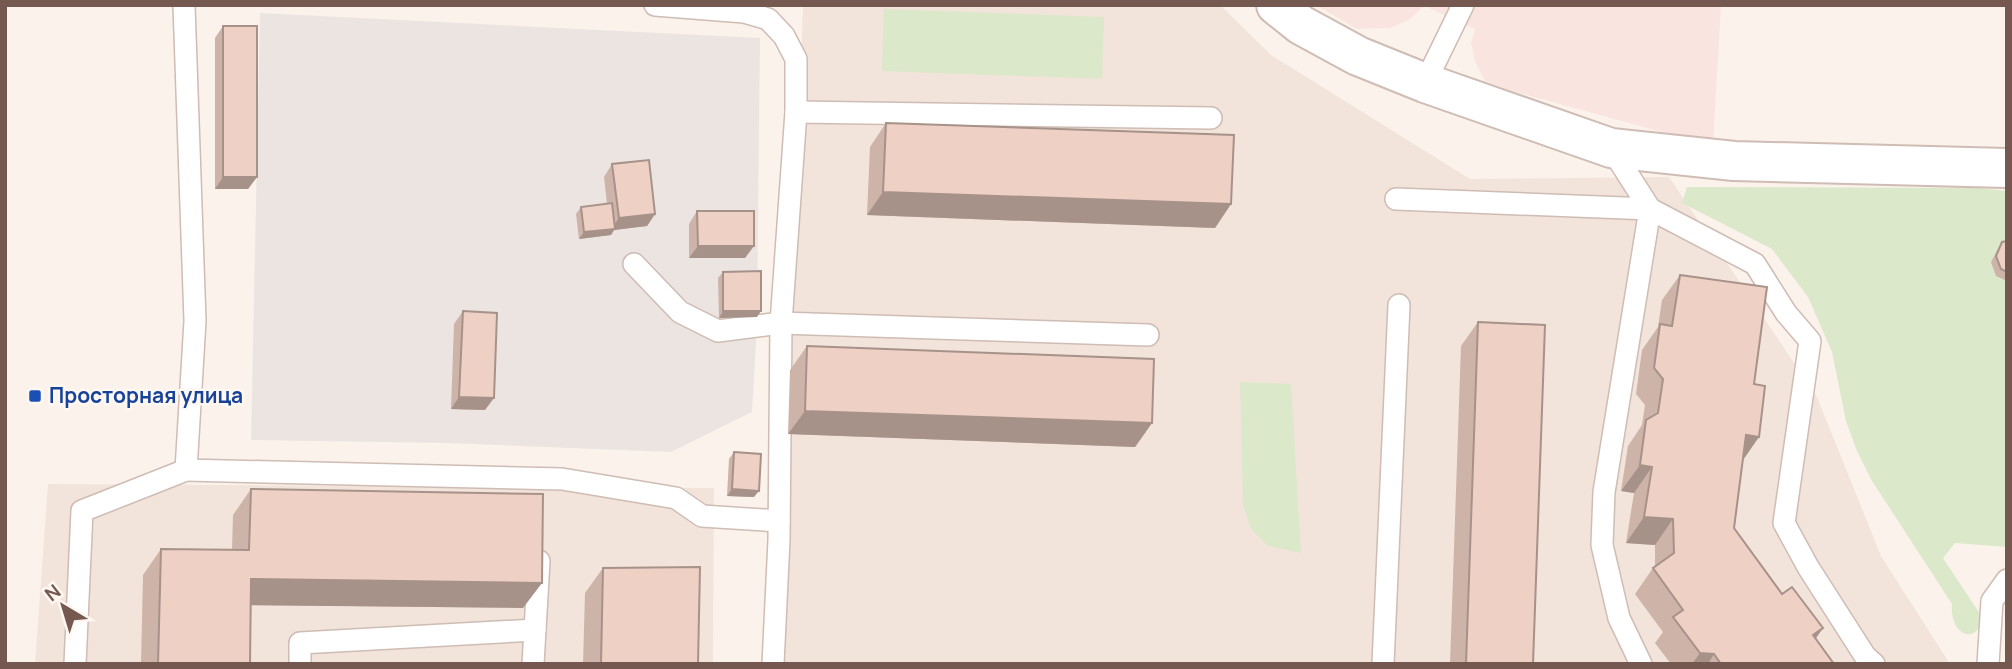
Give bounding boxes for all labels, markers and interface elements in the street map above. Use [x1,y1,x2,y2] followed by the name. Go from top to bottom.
[49,381,243,409] place label: Просторная улица
[27,388,43,404] marker: Просторная улица
[28,571,98,641] north arrow
[39,578,66,607] text: N

